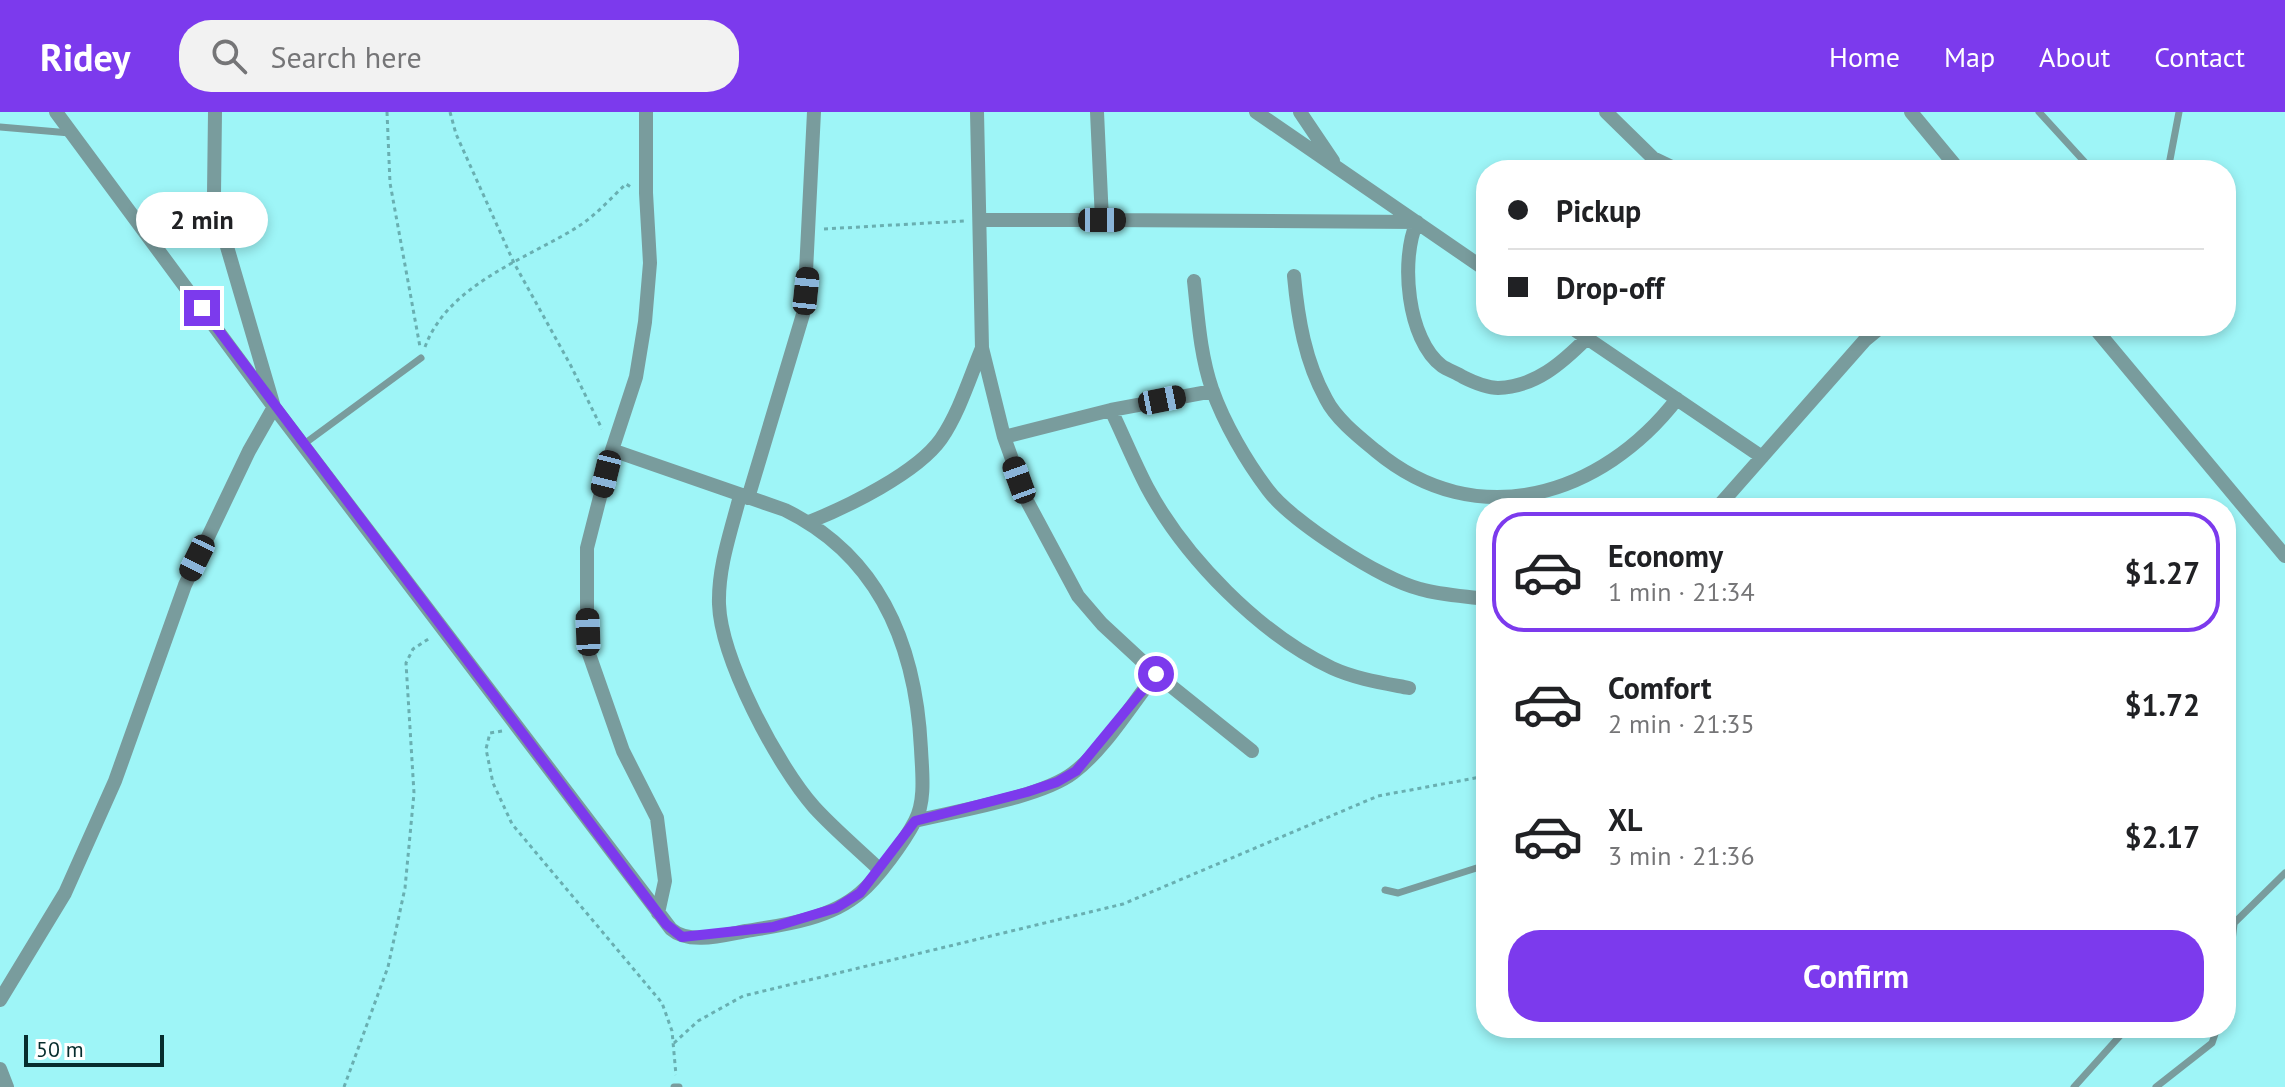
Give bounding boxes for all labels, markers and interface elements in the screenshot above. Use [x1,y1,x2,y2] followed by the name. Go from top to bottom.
[179,20,739,92] search box
[40,32,131,81] text: Ridey
[207,34,251,78] icon: search
[271,37,422,76] text: Search here
[1829,38,1900,75] text: Home
[1944,38,1995,75] text: Map
[2039,38,2110,75] text: About
[2154,38,2245,75] text: Contact
[1556,191,1641,230] text: Pickup
[136,192,268,248] callout: 2 min
[170,203,234,236] text: 2 min
[1078,208,1126,232] car
[792,266,820,316] car
[1556,268,1664,307] text: Drop-off
[184,290,220,326] route end
[1136,384,1188,416] car
[589,448,623,500] car
[1000,453,1038,507] car
[176,531,218,585] car
[1512,536,1584,608] icon: car
[1608,536,1723,575] text: Economy
[2125,553,2200,592] text: $1.27
[1608,575,1755,608] text: 1 min · 21:34
[575,608,601,656] car
[1138,656,1174,692] route start
[1512,668,1584,740] icon: car
[1608,668,1711,707] text: Comfort
[2125,685,2200,724] text: $1.72
[1608,707,1755,740] text: 2 min · 21:35
[1512,800,1584,872] icon: car
[1608,800,1642,839] text: XL
[2125,817,2200,856] text: $2.17
[1608,839,1755,872] text: 3 min · 21:36
[1508,930,2204,1022] button: Confirm
[24,1031,164,1067] scale bar
[36,1035,84,1063] text: 50 m

